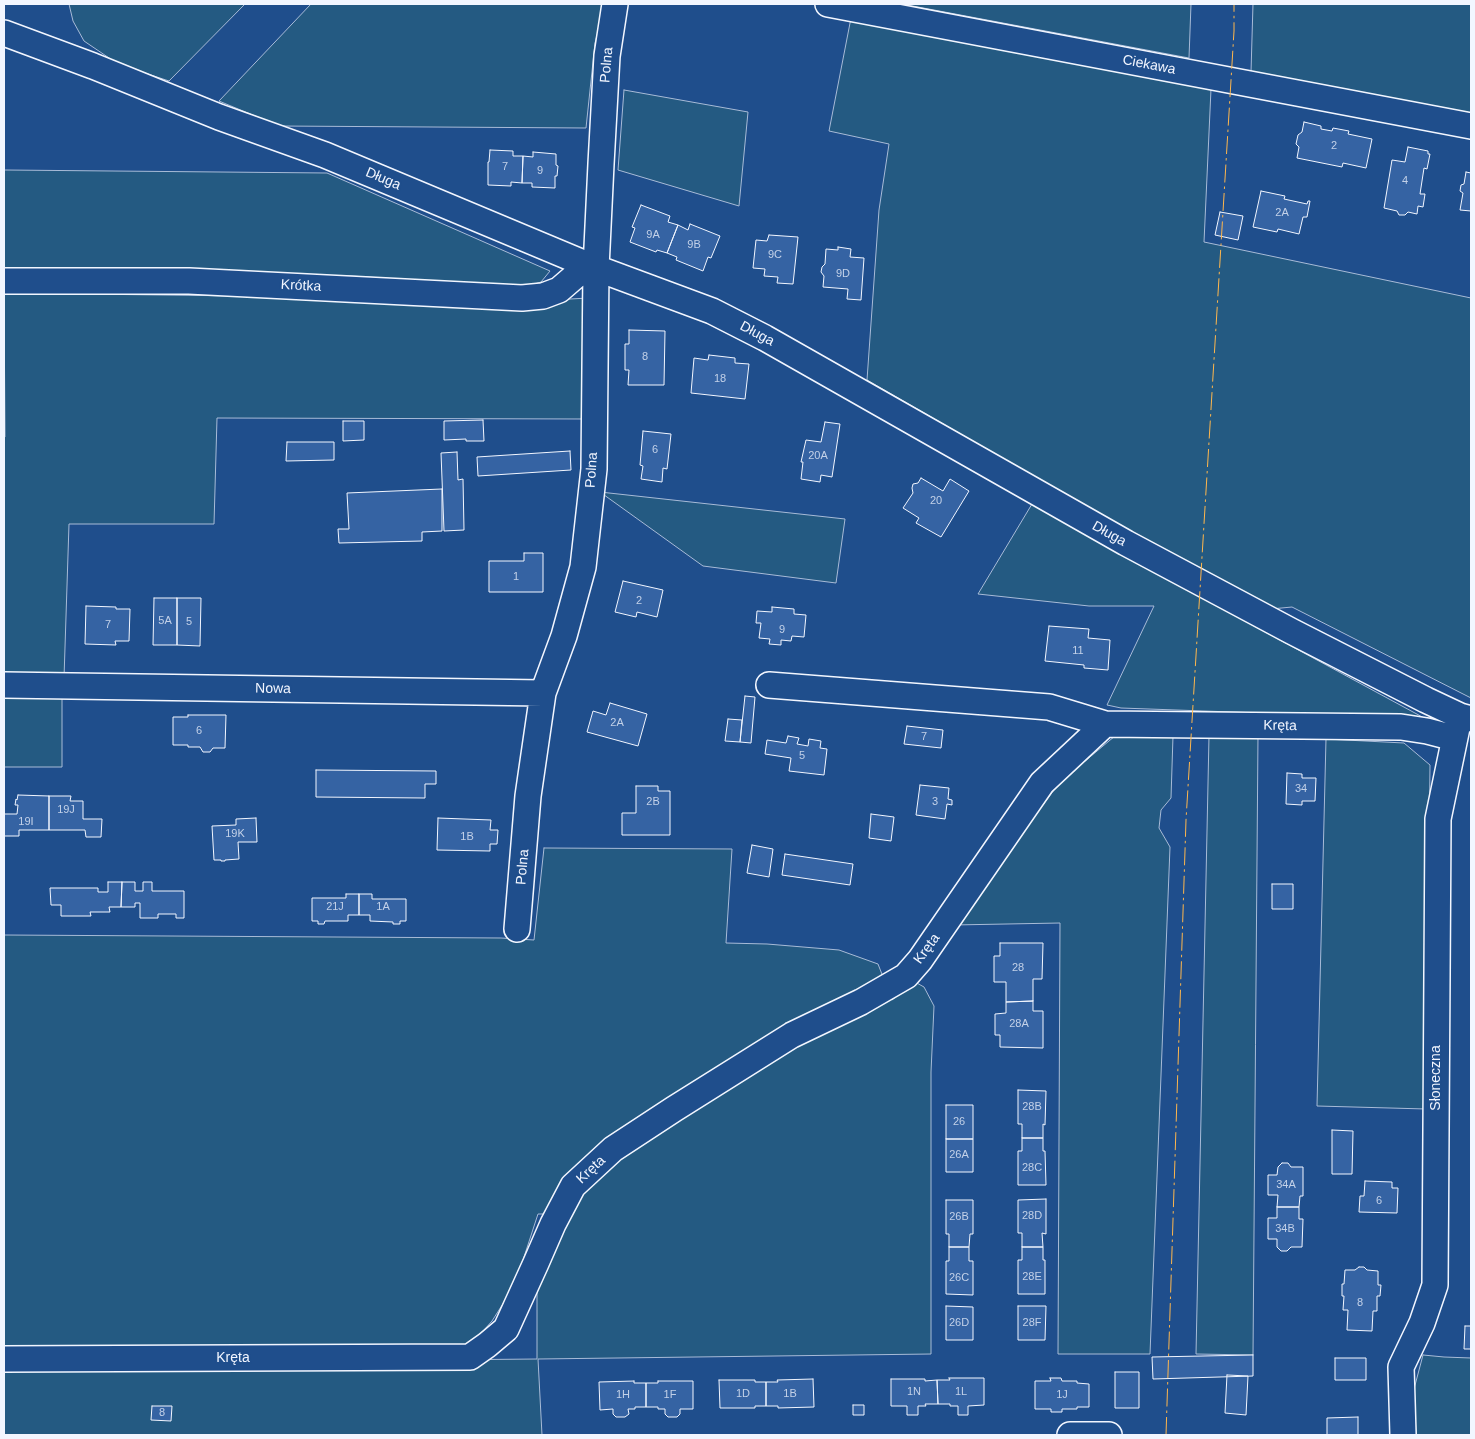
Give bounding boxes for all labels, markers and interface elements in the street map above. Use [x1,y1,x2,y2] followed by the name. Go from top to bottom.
[597,46,617,84] street label: Polna
[1121,52,1177,78] street label: Ciekawa
[1331,139,1337,153] house number: 2
[502,160,508,174] house number: 7
[363,164,403,194] street label: Długa
[537,164,543,178] house number: 9
[1402,174,1408,188] house number: 4
[1275,206,1289,220] house number: 2A
[646,228,660,242] house number: 9A
[687,238,701,252] house number: 9B
[768,248,782,262] house number: 9C
[836,267,850,281] house number: 9D
[280,277,322,295] street label: Krótka
[737,318,777,350] street label: Długa
[642,350,648,364] house number: 8
[714,372,726,386] house number: 18
[652,443,658,457] house number: 6
[808,449,828,463] house number: 20A
[582,452,602,488] street label: Polna
[930,494,942,508] house number: 20
[1089,518,1129,550] street label: Długa
[513,570,519,584] house number: 1
[636,594,642,608] house number: 2
[158,614,172,628] house number: 5A
[186,615,192,629] house number: 5
[105,618,111,632] house number: 7
[779,623,785,637] house number: 9
[1072,644,1084,658] house number: 11
[255,680,291,698] street label: Nowa
[610,716,624,730] house number: 2A
[1263,717,1297,735] street label: Kręta
[196,724,202,738] house number: 6
[921,730,927,744] house number: 7
[799,749,805,763] house number: 5
[1295,782,1307,796] house number: 34
[646,795,660,809] house number: 2B
[932,795,938,809] house number: 3
[57,803,75,817] house number: 19J
[18,815,34,829] house number: 19I
[225,827,245,841] house number: 19K
[460,830,474,844] house number: 1B
[513,848,533,886] street label: Polna
[326,900,344,914] house number: 21J
[376,900,390,914] house number: 1A
[910,931,944,967] street label: Kręta
[1012,961,1024,975] house number: 28
[1009,1017,1029,1031] house number: 28A
[1428,1045,1444,1111] street label: Słoneczna
[1022,1100,1042,1114] house number: 28B
[953,1115,965,1129] house number: 26
[949,1148,969,1162] house number: 26A
[573,1152,609,1188] street label: Kręta
[1022,1161,1042,1175] house number: 28C
[1276,1178,1296,1192] house number: 34A
[1376,1194,1382,1208] house number: 6
[1022,1209,1042,1223] house number: 28D
[949,1210,969,1224] house number: 26B
[1275,1222,1295,1236] house number: 34B
[1022,1270,1042,1284] house number: 28E
[949,1271,969,1285] house number: 26C
[1357,1296,1363,1310] house number: 8
[949,1316,969,1330] house number: 26D
[1023,1316,1041,1330] house number: 28F
[216,1350,250,1366] street label: Kręta
[907,1385,921,1399] house number: 1N
[955,1385,967,1399] house number: 1L
[736,1387,750,1401] house number: 1D
[783,1387,797,1401] house number: 1B
[616,1388,630,1402] house number: 1H
[664,1388,676,1402] house number: 1F
[1056,1388,1068,1402] house number: 1J
[159,1406,165,1420] house number: 8

